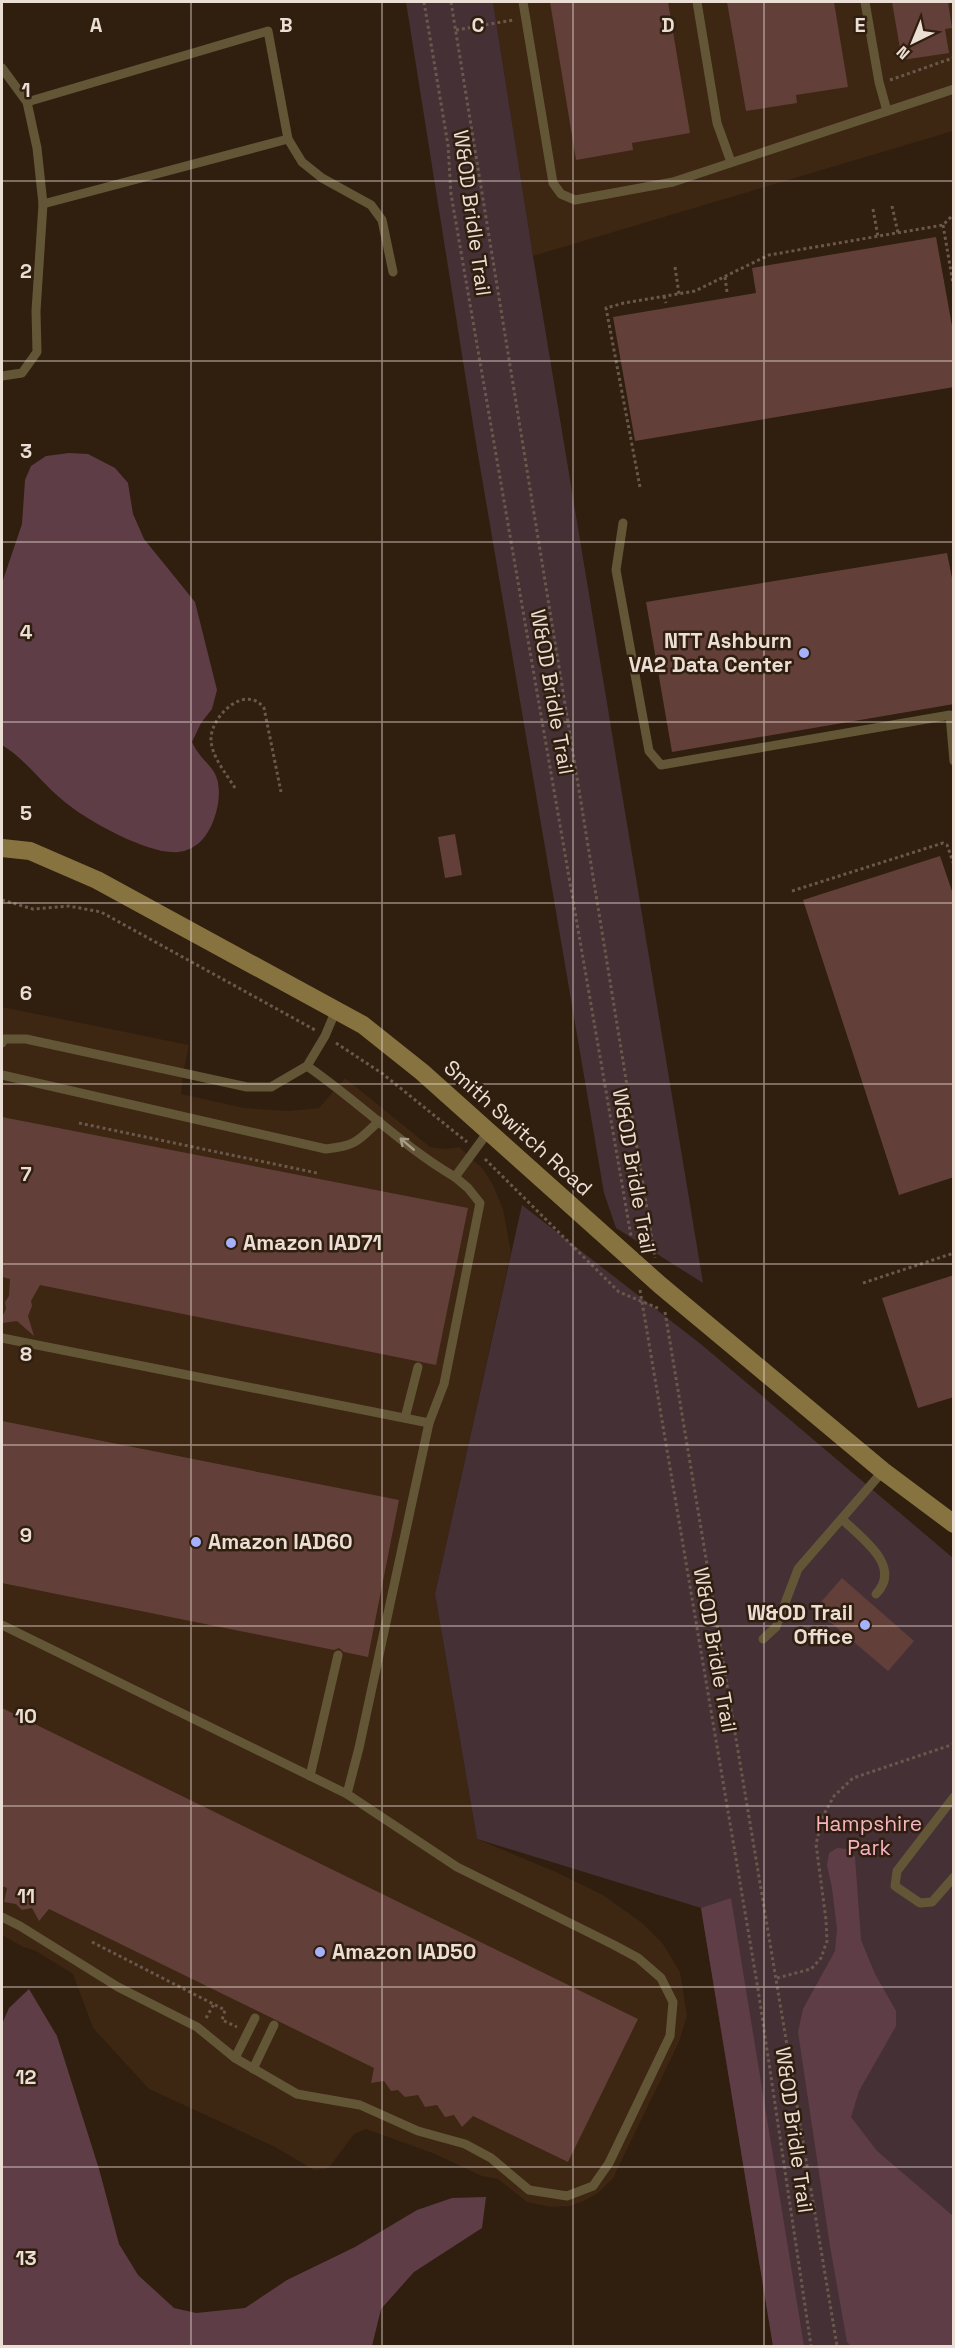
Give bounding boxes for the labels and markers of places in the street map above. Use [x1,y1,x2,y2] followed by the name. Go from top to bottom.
[629,627,792,678] place label: NTT Ashburn VA2 Data Center
[797,646,811,660] marker: NTT Ashburn VA2 Data Center
[243,1229,382,1256] place label: Amazon IAD71
[224,1236,238,1250] marker: Amazon IAD71
[208,1528,353,1555] place label: Amazon IAD60
[189,1535,203,1549] marker: Amazon IAD60
[747,1599,853,1650] place label: W&OD Trail Office
[858,1618,872,1632] marker: W&OD Trail Office
[332,1938,476,1965] place label: Amazon IAD50
[313,1945,327,1959] marker: Amazon IAD50

